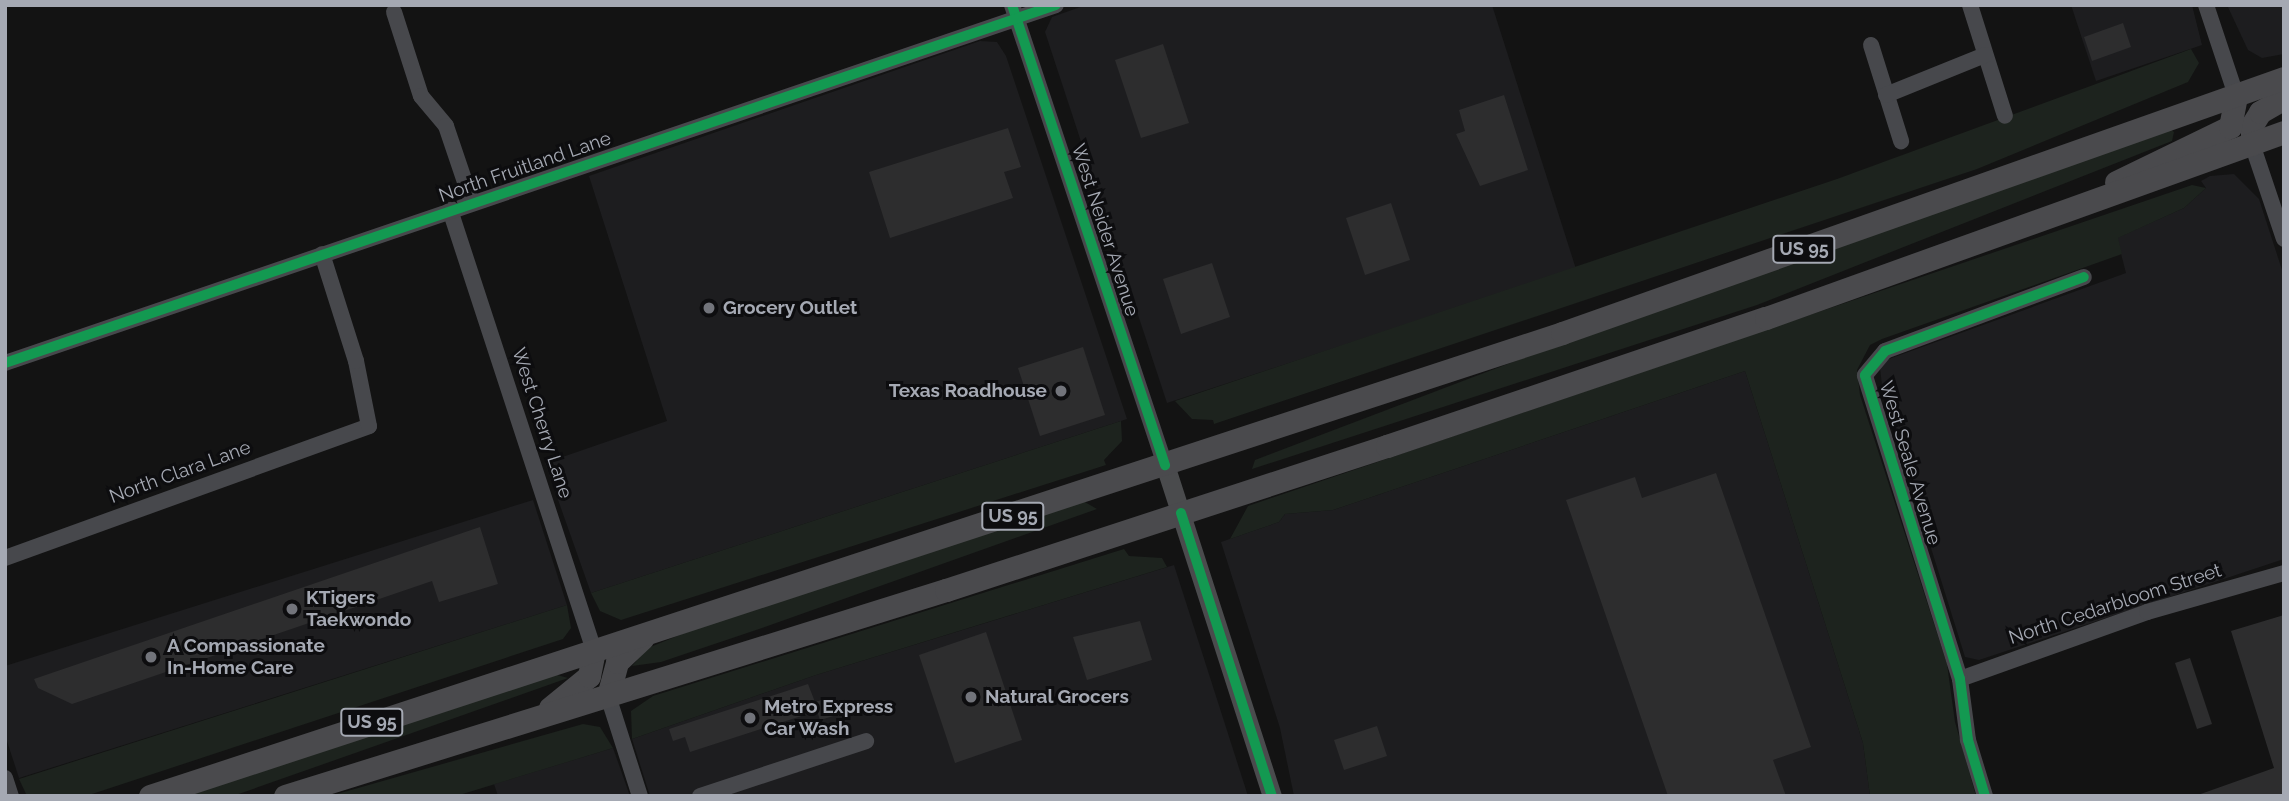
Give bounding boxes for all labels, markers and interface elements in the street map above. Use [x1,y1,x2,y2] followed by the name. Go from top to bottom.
[436,127,614,207] street label: North Fruitland Lane
[1066,140,1144,320] street label: West Neider Avenue
[1771,234,1837,264] road number: US 95
[723,297,858,319] place label: Grocery Outlet
[701,300,717,316] marker: Grocery Outlet
[507,345,577,501] street label: West Cherry Lane
[1874,378,1946,548] street label: West Seale Avenue
[889,380,1047,402] place label: Texas Roadhouse
[1053,383,1069,399] marker: Texas Roadhouse
[106,436,254,508] street label: North Clara Lane
[980,502,1046,530] road number: US 95
[2006,559,2224,649] street label: North Cedarbloom Street
[306,587,411,631] place label: KTigers Taekwondo
[284,601,300,617] marker: KTigers Taekwondo
[167,635,325,679] place label: A Compassionate In-Home Care
[141,647,161,667] marker: A Compassionate In-Home Care
[985,686,1129,708] place label: Natural Grocers
[963,689,979,705] marker: Natural Grocers
[764,696,893,740] place label: Metro Express Car Wash
[339,708,405,736] road number: US 95
[742,710,758,726] marker: Metro Express Car Wash

